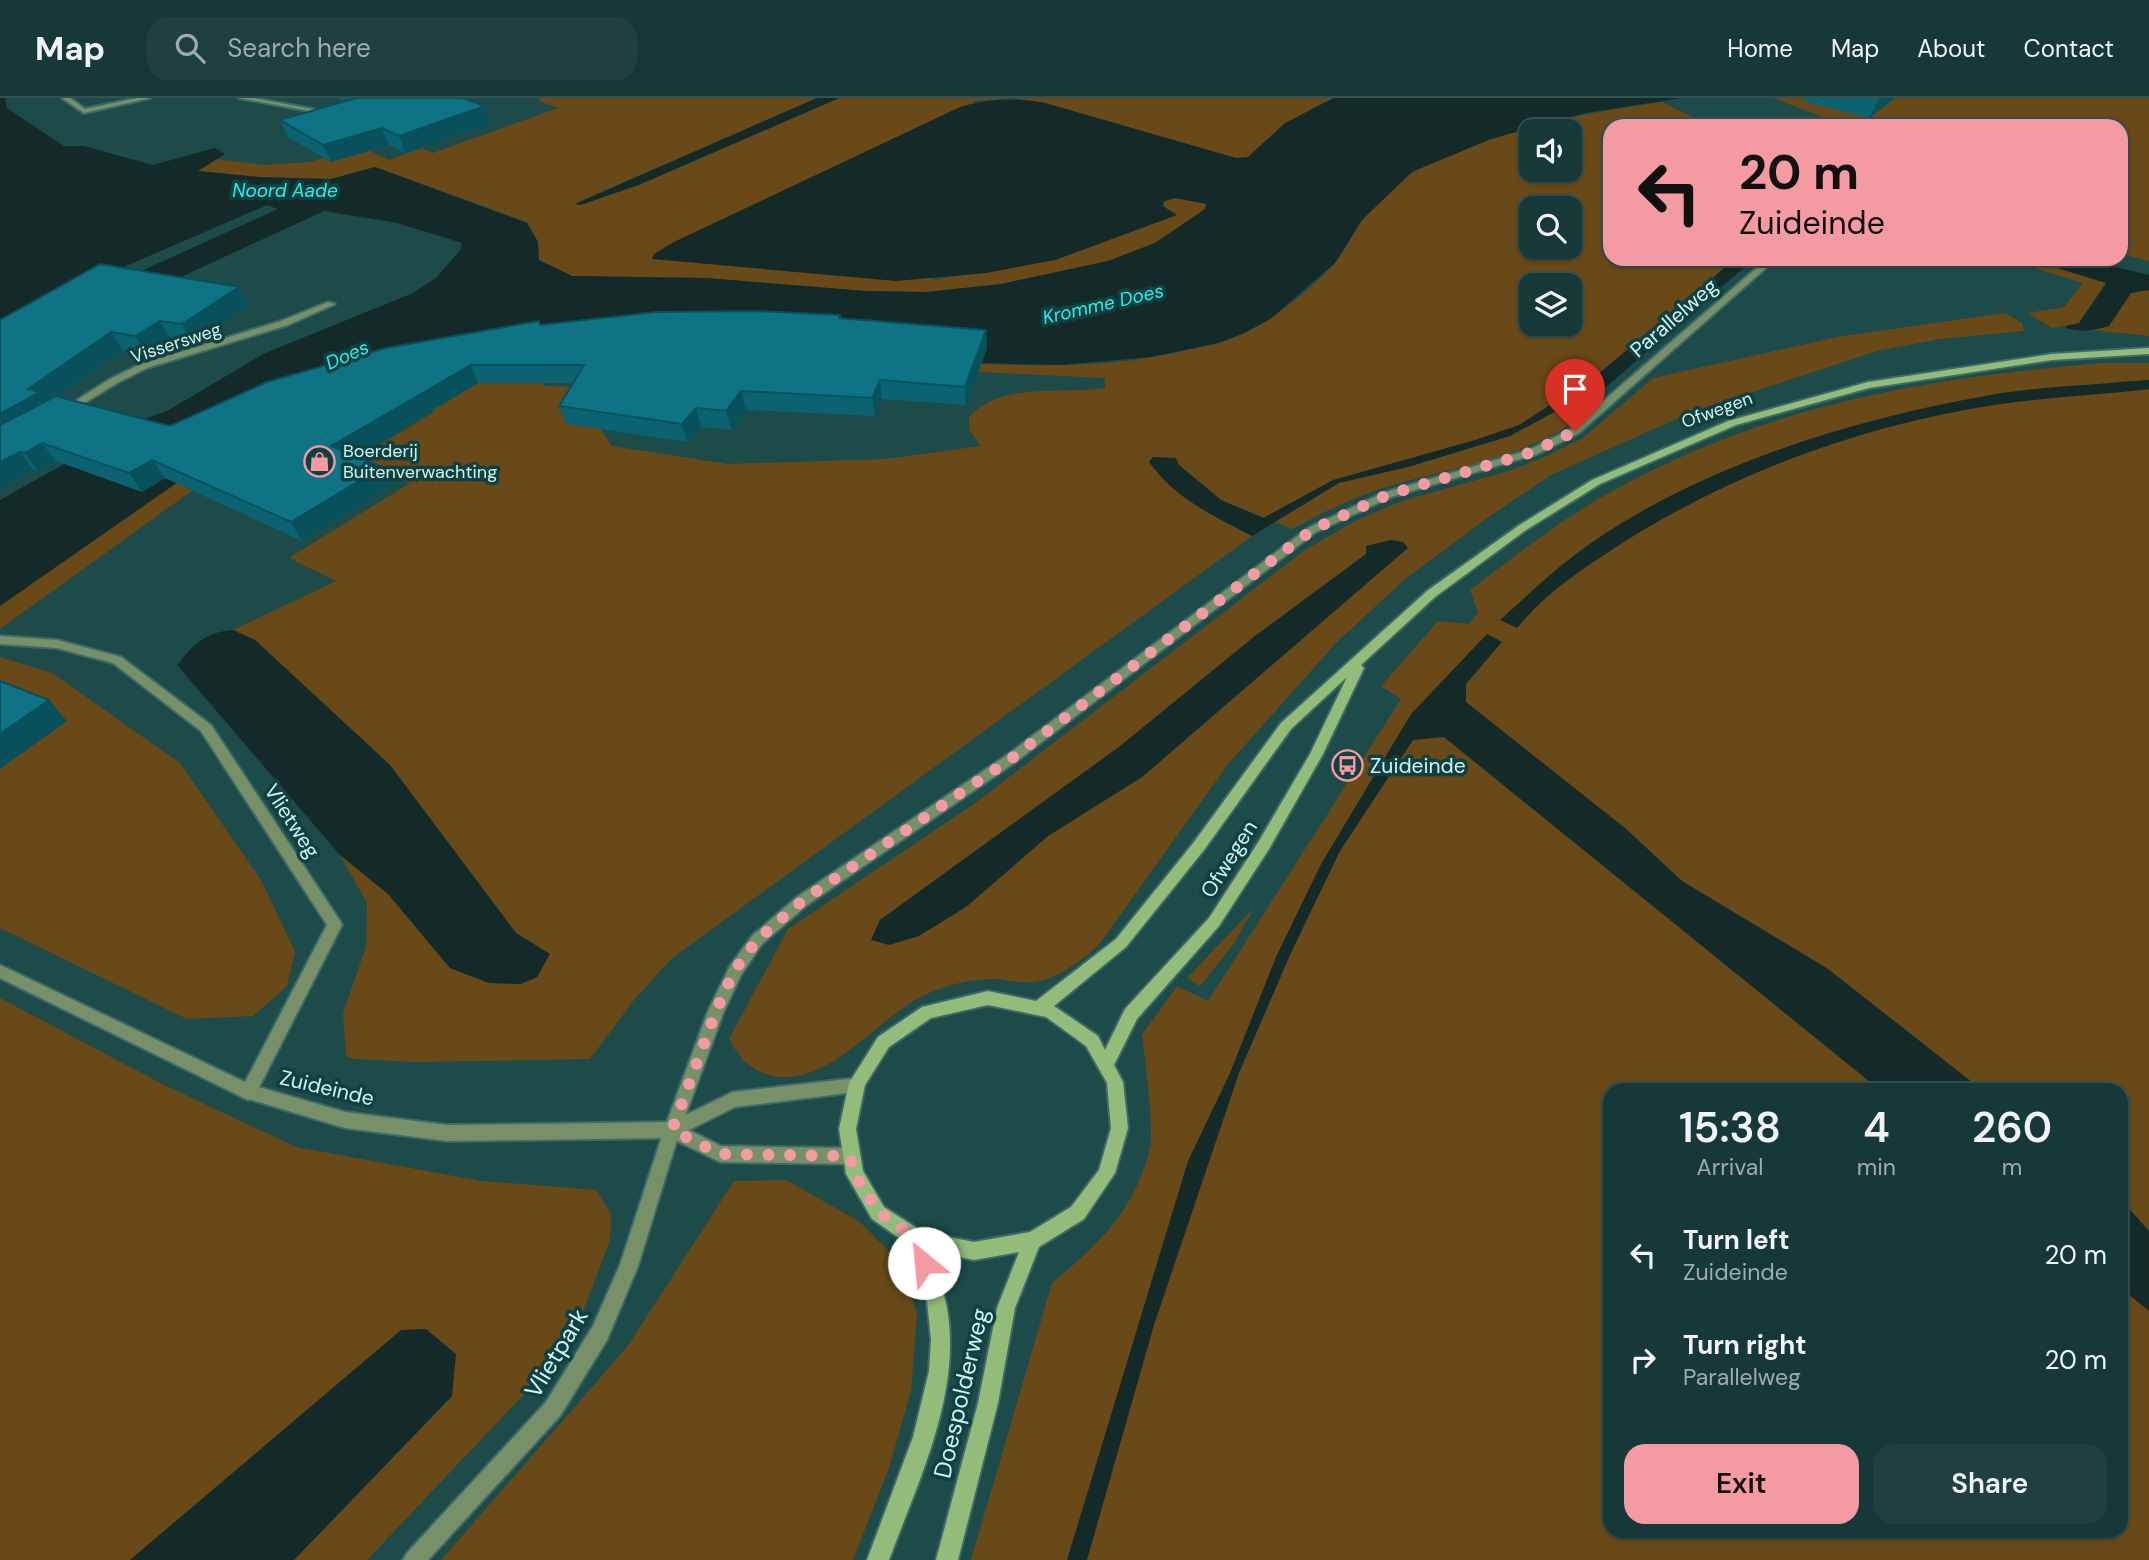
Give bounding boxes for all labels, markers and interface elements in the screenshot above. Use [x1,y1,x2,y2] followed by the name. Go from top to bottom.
[147,17,637,80] search box
[35,27,105,70] text: Map
[171,29,209,67] icon: search
[227,31,371,65] text: Search here
[1727,33,1793,64] text: Home
[1831,33,1879,64] text: Map
[1917,33,1986,64] text: About
[2024,33,2114,64] text: Contact
[1519,119,1582,336] map controls
[1519,119,1582,182] button: sound
[1739,140,1859,204] text: 20 m
[1624,147,1715,238] icon: left
[232,178,338,203] water label: Noord Aade
[1519,196,1582,259] button: search
[1739,202,1885,244] text: Zuideinde
[1624,272,1724,364] street label: Parallelweg
[1519,273,1582,336] button: layers
[1040,278,1166,330] water label: Kromme Does
[128,317,224,369] street label: Vissersweg
[321,334,373,376] water label: Does
[1545,359,1605,431] pin
[1556,370,1594,408] icon: arrive
[1678,386,1756,434] street label: Ofwegen
[343,439,497,484] place label: Boerderij Buitenverwachting
[303,444,337,478] shop icon: Boerderij Buitenverwachting
[1330,749,1364,783] bus stop icon: Zuideinde
[1370,752,1466,780] place label: Zuideinde
[258,779,326,864] street label: Vlietweg
[1194,815,1264,903] street label: Ofwegen
[277,1064,377,1112] street label: Zuideinde
[1679,1100,1781,1155] text: 15:38
[1863,1100,1890,1155] text: 4
[1972,1100,2052,1155] text: 260
[1696,1152,1763,1182] text: Arrival
[1857,1152,1896,1182] text: min
[2002,1152,2022,1182] text: m
[1683,1223,1790,1257] text: Turn left
[887,1226,961,1300] position arrow
[1624,1236,1662,1274] icon: left
[2044,1238,2107,1272] text: 20 m
[1683,1257,1788,1287] text: Zuideinde
[517,1303,595,1403] street label: Vlietpark
[926,1305,996,1481] street label: Doespolderweg
[1683,1328,1807,1362] text: Turn right
[1624,1341,1662,1379] icon: right
[2044,1343,2107,1377] text: 20 m
[1683,1362,1801,1392] text: Parallelweg
[1624,1444,1859,1524] button: Exit
[1873,1444,2107,1524] button: Share

